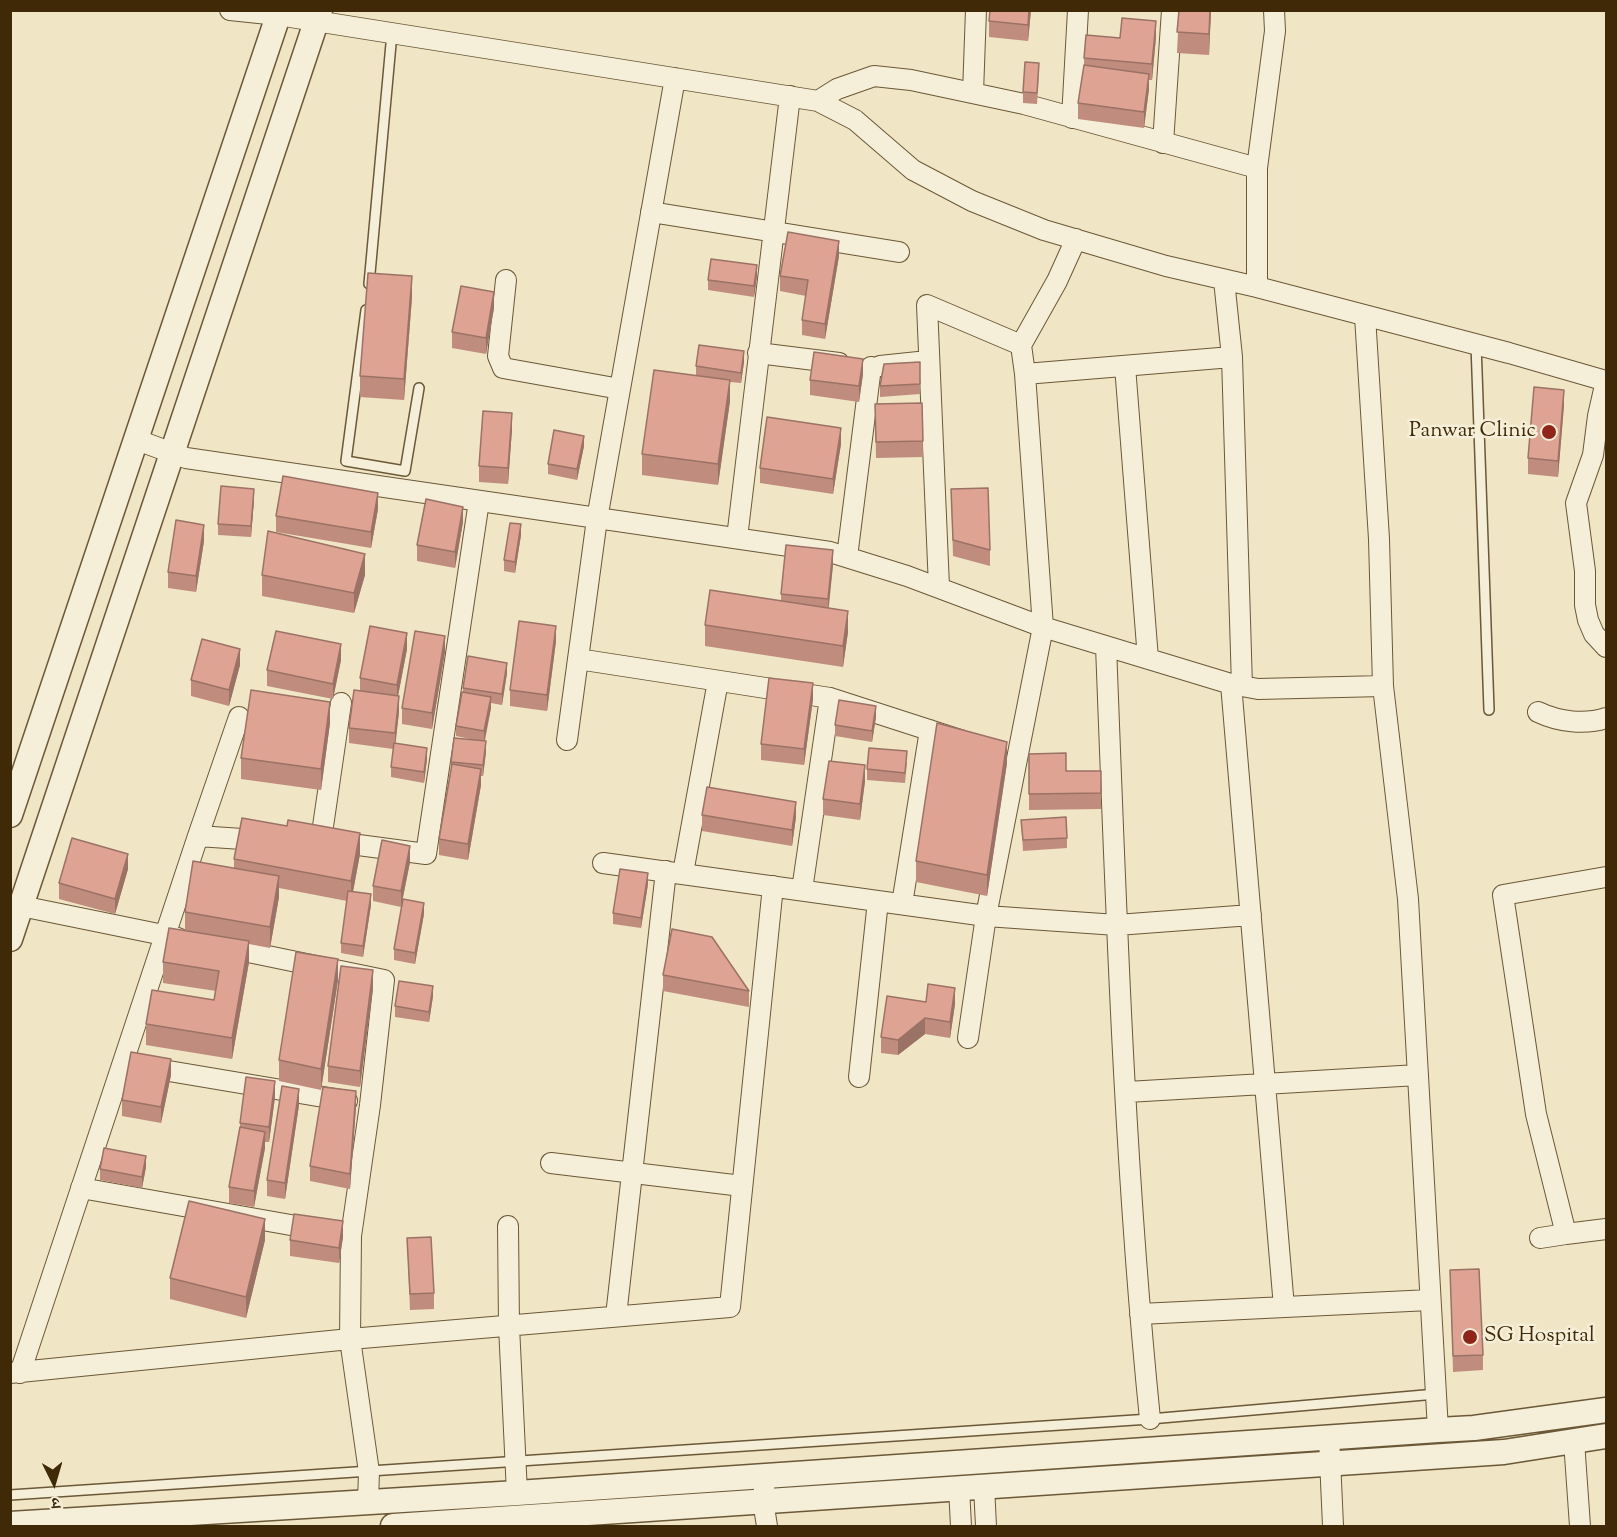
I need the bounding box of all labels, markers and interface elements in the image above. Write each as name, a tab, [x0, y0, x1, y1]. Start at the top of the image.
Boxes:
place label: Panwar Clinic	[1409, 419, 1536, 445]
marker: Panwar Clinic	[1540, 423, 1558, 441]
place label: SG Hospital	[1484, 1324, 1595, 1350]
marker: SG Hospital	[1461, 1328, 1479, 1346]
north arrow	[24, 1453, 84, 1513]
text: उ	[51, 1490, 61, 1513]

